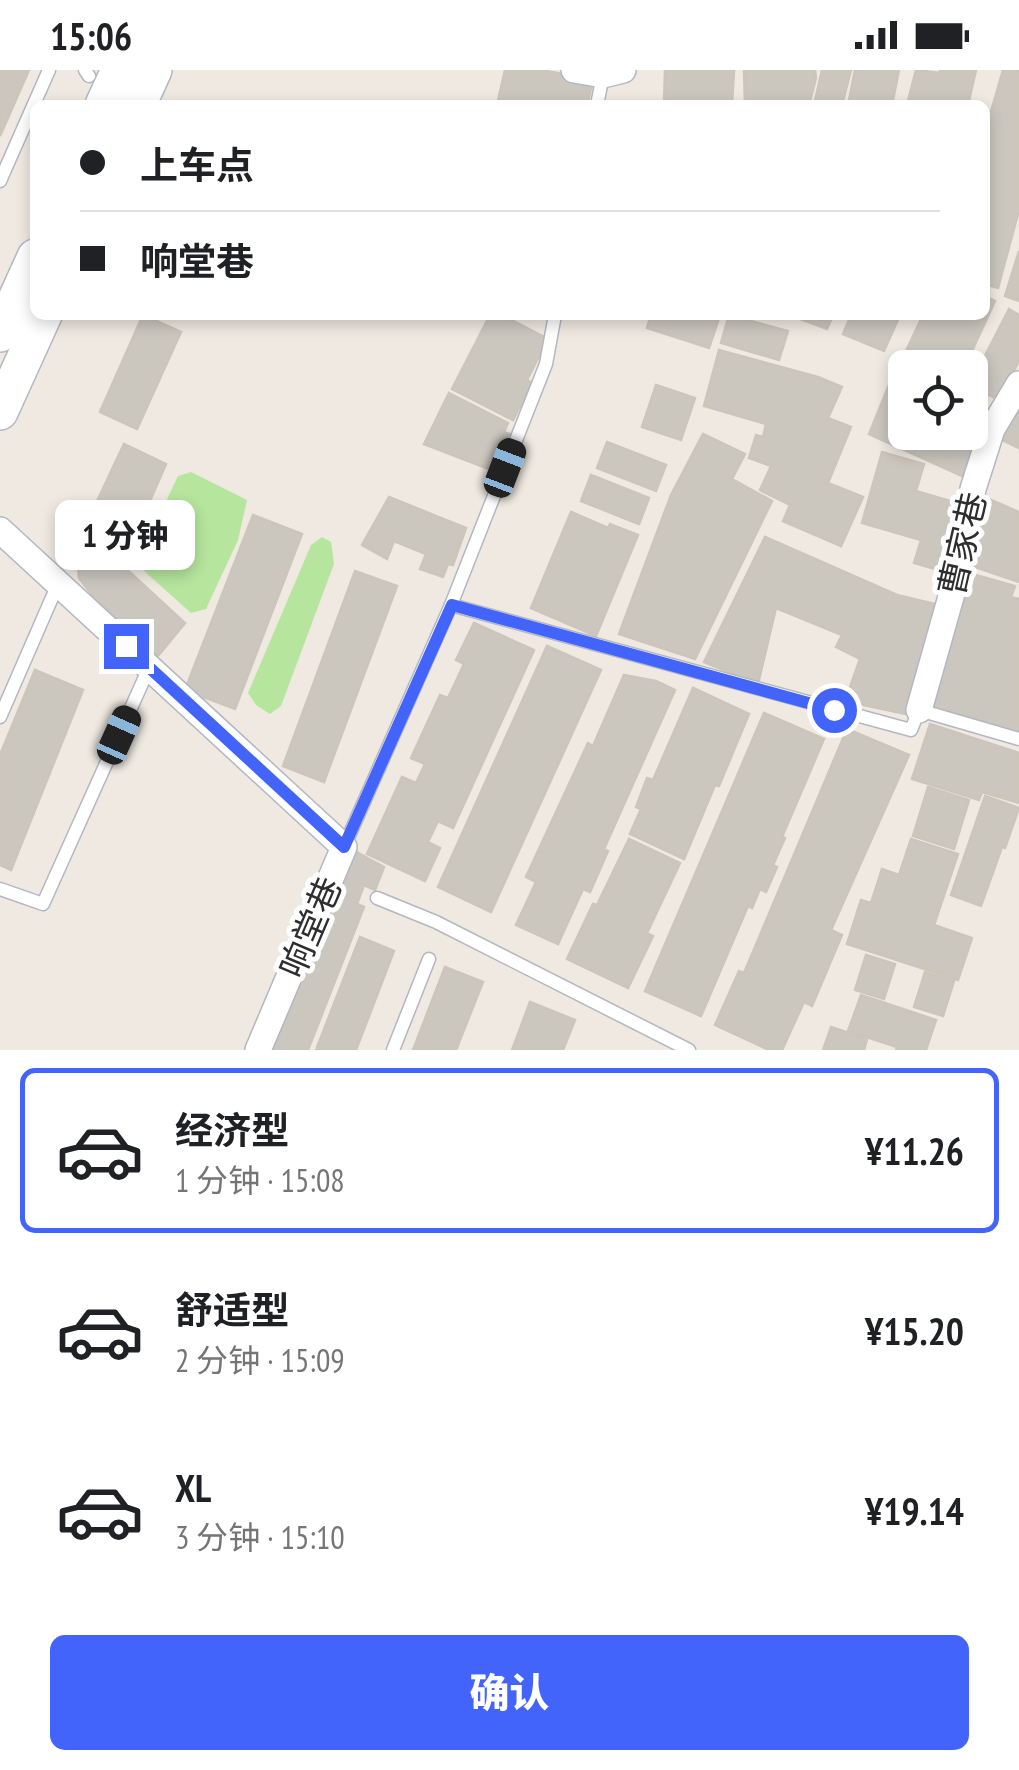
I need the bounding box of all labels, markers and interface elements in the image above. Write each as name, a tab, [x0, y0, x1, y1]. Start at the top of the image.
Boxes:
text: 15:06	[50, 11, 132, 60]
text: 上车点	[140, 140, 254, 189]
text: 响堂巷	[140, 236, 254, 285]
map controls	[888, 350, 988, 450]
button: locate	[888, 350, 988, 450]
car	[480, 435, 530, 501]
street label: 曹家巷	[928, 488, 996, 600]
callout: 1 分钟	[56, 501, 196, 571]
text: 1 分钟	[82, 514, 168, 556]
route end	[104, 624, 149, 669]
route start	[812, 688, 857, 733]
car	[93, 701, 145, 769]
street label: 响堂巷	[268, 870, 352, 984]
text: 经济型	[175, 1105, 289, 1154]
icon: car	[55, 1106, 145, 1196]
text: ¥11.26	[865, 1126, 964, 1175]
text: 1 分钟 · 15:08	[175, 1159, 345, 1201]
text: 舒适型	[175, 1285, 289, 1334]
icon: car	[55, 1286, 145, 1376]
text: ¥15.20	[865, 1306, 964, 1355]
text: 2 分钟 · 15:09	[175, 1339, 345, 1381]
text: XL	[175, 1463, 211, 1512]
icon: car	[55, 1466, 145, 1556]
text: ¥19.14	[865, 1486, 964, 1535]
text: 3 分钟 · 15:10	[175, 1516, 345, 1558]
button: 确认	[50, 1635, 969, 1750]

